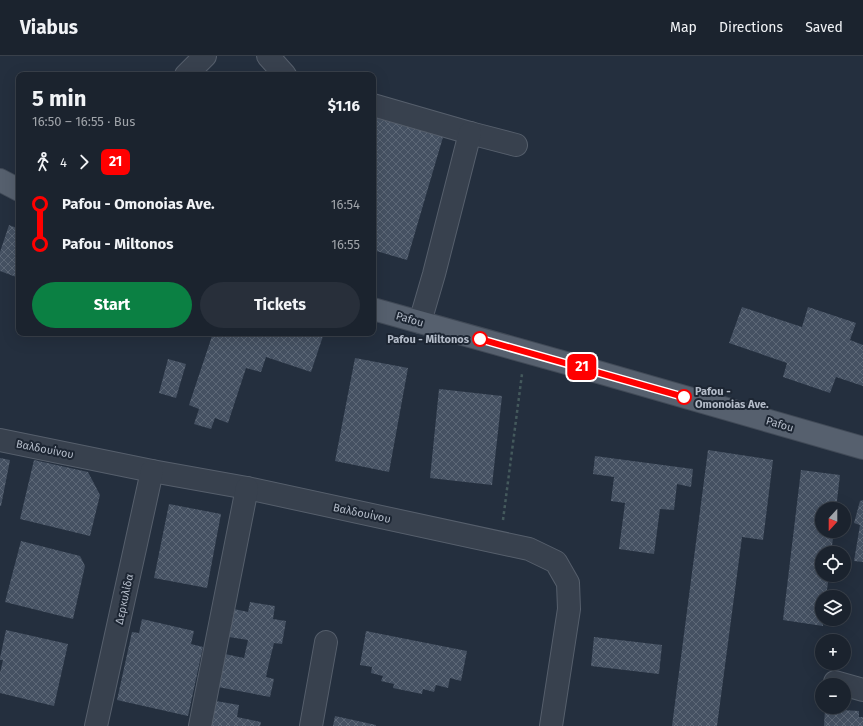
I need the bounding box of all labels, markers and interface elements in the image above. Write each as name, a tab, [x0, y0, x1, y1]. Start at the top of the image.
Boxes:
text: Viabus	[20, 16, 78, 39]
text: Map	[670, 19, 697, 36]
text: Directions	[719, 19, 783, 36]
text: Saved	[805, 19, 843, 36]
text: 5 min	[32, 85, 87, 112]
text: $1.16	[328, 97, 360, 115]
text: 16:50 – 16:55 · Bus	[32, 114, 135, 129]
icon: walk	[32, 151, 54, 173]
icon: forward	[73, 151, 95, 173]
text: 21	[109, 153, 122, 170]
text: 4	[60, 155, 67, 170]
text: Pafou - Omonoias Ave.	[62, 195, 215, 213]
text: 16:54	[331, 197, 360, 212]
text: Pafou - Miltonos	[62, 235, 174, 253]
text: 16:55	[331, 237, 360, 252]
button: Start	[32, 282, 192, 328]
button: Tickets	[200, 282, 360, 328]
street label: Pafou	[395, 309, 425, 330]
marker: Pafou - Miltonos	[472, 331, 488, 347]
place label: Pafou - Miltonos	[387, 333, 470, 346]
line badge: 21	[564, 354, 600, 380]
text: 21	[575, 358, 589, 375]
place label: Pafou - Omonoias Ave.	[695, 385, 769, 411]
marker: Pafou - Omonoias Ave.	[676, 389, 692, 405]
street label: Pafou	[765, 414, 795, 435]
street label: Βαλδουίνου	[15, 438, 75, 461]
street label: Βαλδουίνου	[332, 501, 392, 526]
north arrow	[815, 502, 851, 538]
map controls	[815, 502, 851, 714]
button: locate	[815, 546, 851, 582]
street label: Δερκυλίδα	[113, 572, 136, 626]
button: layers	[815, 590, 851, 626]
button: +	[815, 634, 851, 670]
button: −	[815, 678, 851, 714]

